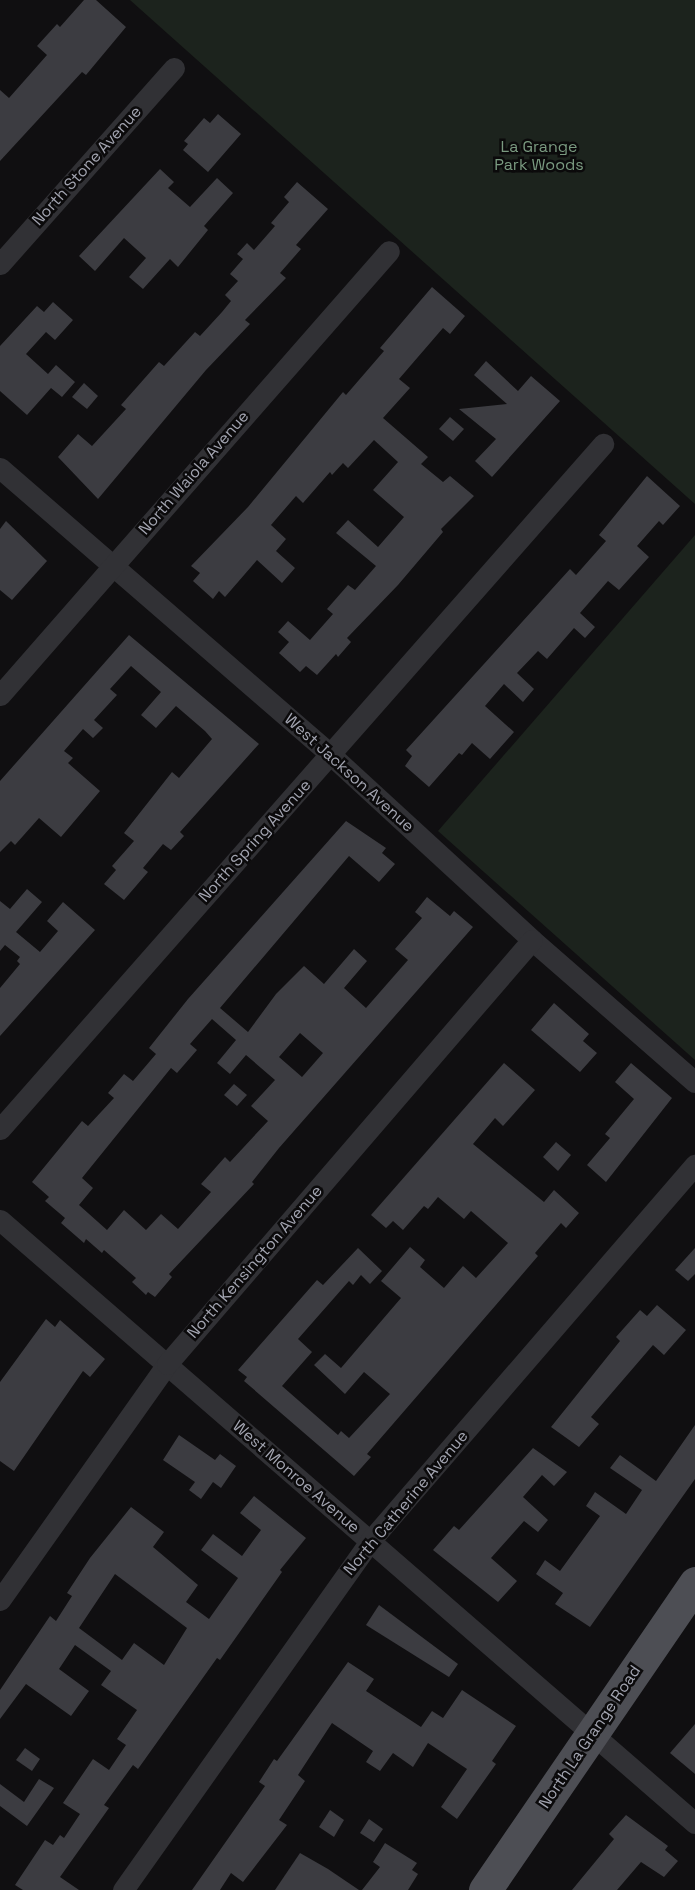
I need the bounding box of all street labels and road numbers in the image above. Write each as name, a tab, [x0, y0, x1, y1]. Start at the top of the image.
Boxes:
street label: North Stone Avenue	[28, 102, 146, 230]
street label: North Waiola Avenue	[135, 407, 253, 539]
street label: West Jackson Avenue	[280, 710, 418, 836]
street label: North Spring Avenue	[195, 776, 315, 906]
street label: North Kensington Avenue	[183, 1182, 327, 1342]
street label: West Monroe Avenue	[228, 1417, 364, 1537]
street label: North Catherine Avenue	[340, 1427, 472, 1579]
street label: North La Grange Road	[535, 1662, 645, 1812]

